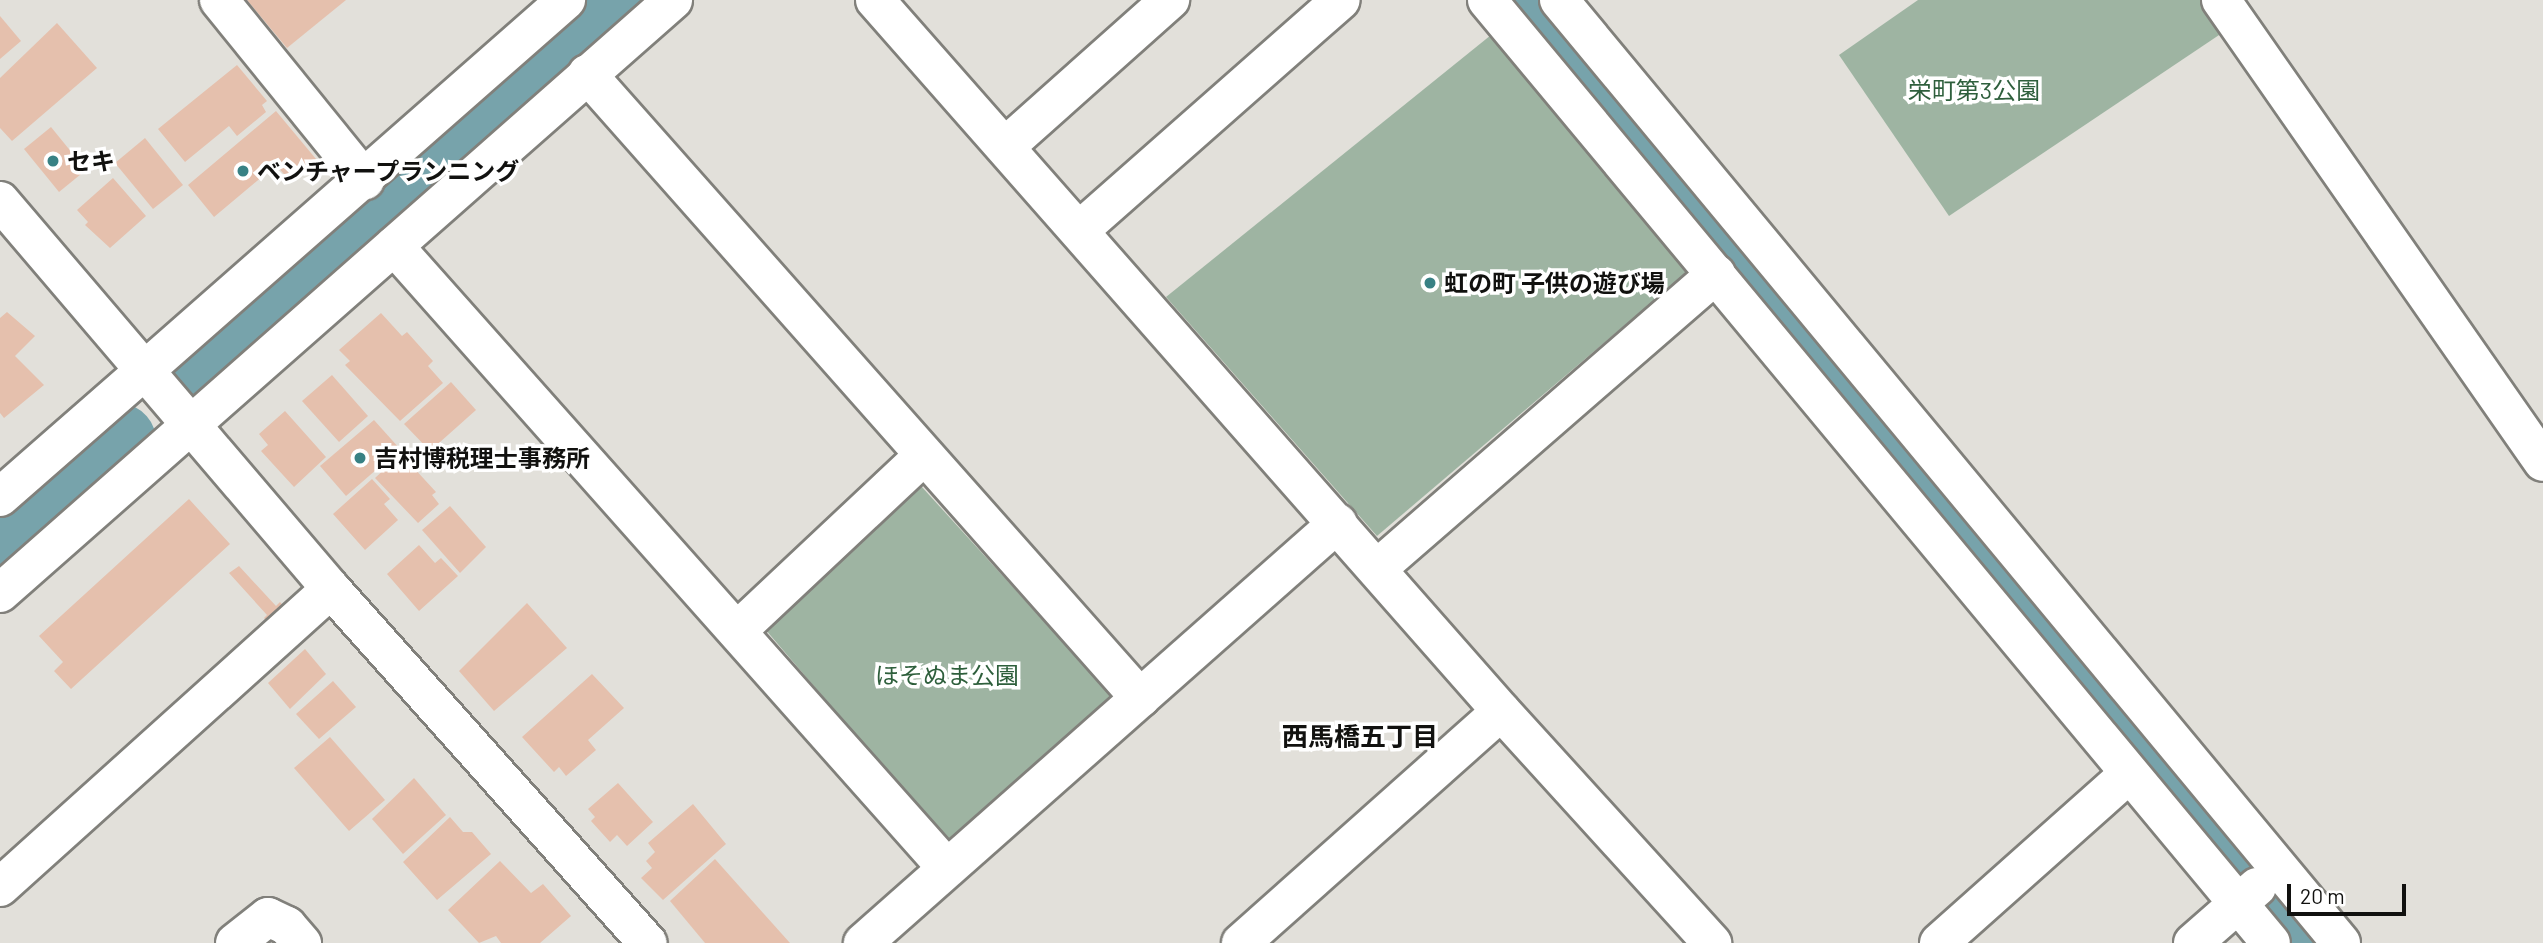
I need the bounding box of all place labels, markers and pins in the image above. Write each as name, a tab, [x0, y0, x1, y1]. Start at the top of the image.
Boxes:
place label: セキ	[67, 147, 115, 175]
marker: セキ	[45, 153, 61, 169]
place label: ベンチャープランニング	[257, 157, 521, 185]
marker: ベンチャープランニング	[235, 163, 251, 179]
place label: 虹の町 子供の遊び場	[1444, 269, 1665, 297]
marker: 虹の町 子供の遊び場	[1422, 275, 1438, 291]
place label: 吉村博税理士事務所	[374, 444, 590, 472]
marker: 吉村博税理士事務所	[352, 450, 368, 466]

